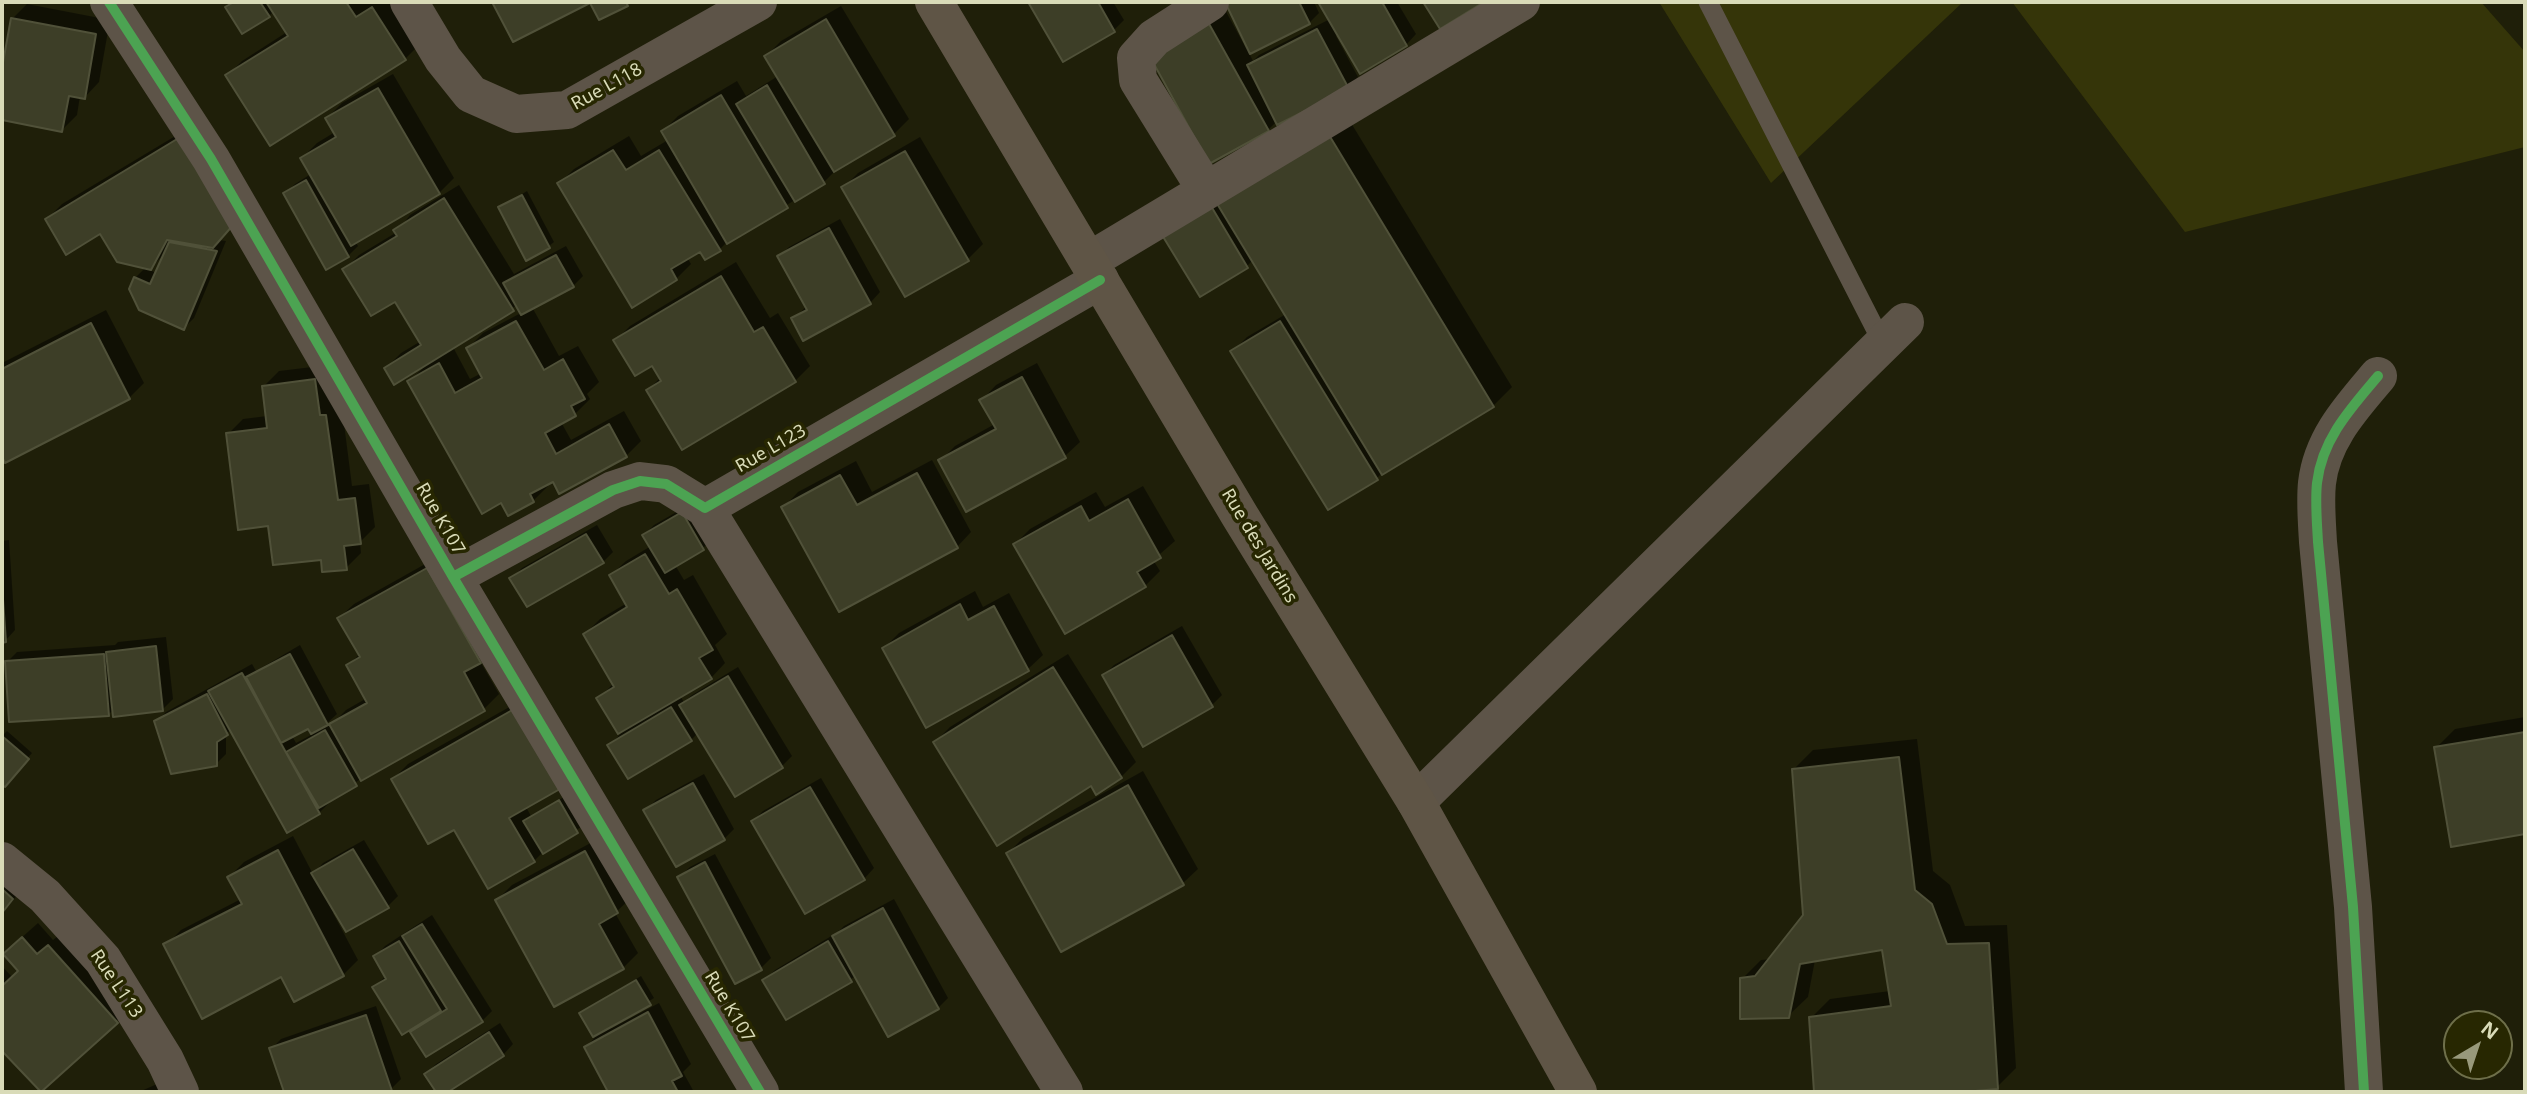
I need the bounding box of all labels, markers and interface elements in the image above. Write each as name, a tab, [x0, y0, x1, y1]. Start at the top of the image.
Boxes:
street label: Rue L118	[568, 59, 646, 115]
street label: Rue L123	[732, 420, 810, 478]
street label: Rue K107	[411, 479, 469, 559]
street label: Rue des Jardins	[1216, 485, 1302, 607]
street label: Rue L113	[85, 946, 147, 1022]
street label: Rue K107	[699, 968, 759, 1046]
north arrow	[2443, 1010, 2513, 1080]
text: N	[2476, 1015, 2504, 1045]

